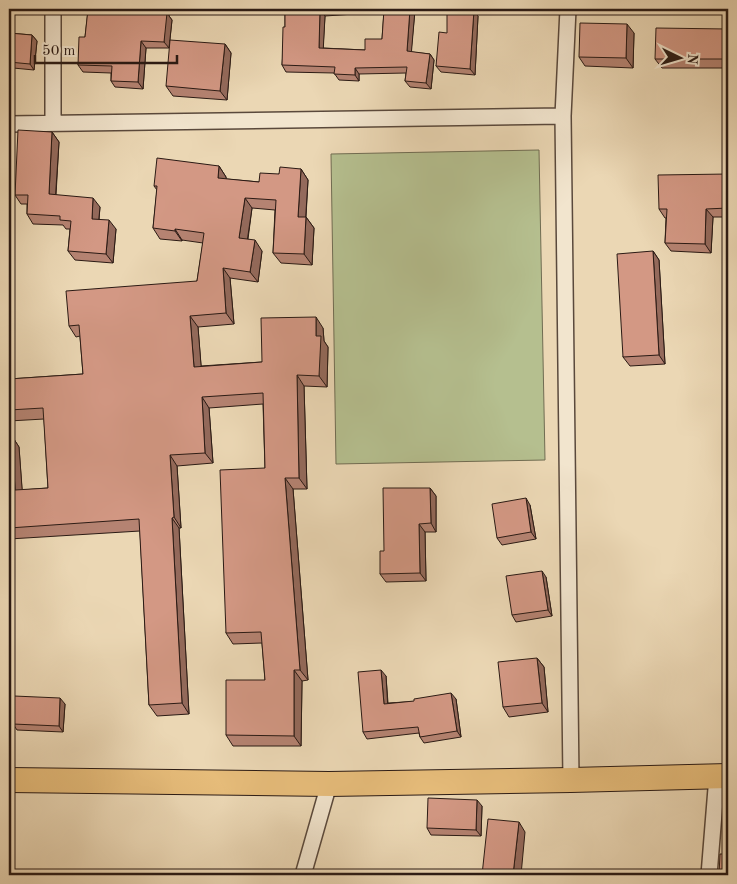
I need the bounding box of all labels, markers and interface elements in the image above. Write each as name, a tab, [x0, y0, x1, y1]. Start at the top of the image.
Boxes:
scale bar	[35, 32, 178, 64]
north arrow	[654, 32, 704, 82]
text: 50 m	[42, 44, 76, 59]
text: N	[684, 53, 699, 65]

